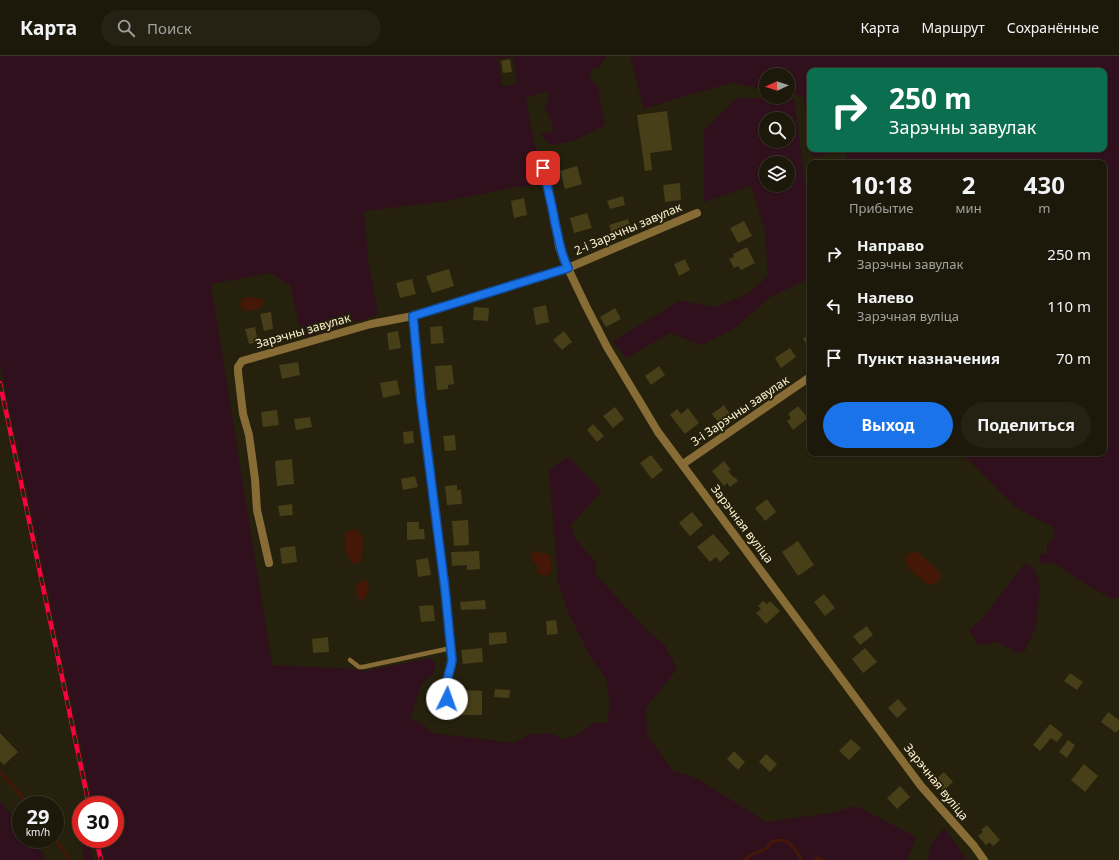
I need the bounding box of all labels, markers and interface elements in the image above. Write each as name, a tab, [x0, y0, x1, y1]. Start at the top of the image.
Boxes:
search box	[101, 10, 381, 46]
text: Карта	[20, 15, 77, 41]
icon: search	[115, 17, 137, 39]
text: Поиск	[147, 18, 192, 38]
text: Карта	[860, 18, 899, 37]
text: Маршрут	[921, 18, 985, 37]
text: Сохранённые	[1007, 18, 1099, 37]
north arrow	[759, 68, 795, 104]
map controls	[759, 68, 795, 192]
text: 250 m	[889, 79, 972, 117]
icon: right	[823, 84, 875, 136]
button: search	[759, 112, 795, 148]
text: Зарэчны завулак	[889, 115, 1036, 139]
pin	[526, 151, 560, 185]
button: layers	[759, 156, 795, 192]
icon: arrive	[532, 157, 554, 179]
text: 10:18	[850, 168, 912, 201]
text: 2	[962, 168, 975, 201]
text: 430	[1024, 168, 1065, 201]
street label: 2-і Зарэчны завулак	[572, 198, 685, 259]
text: Прибытие	[849, 199, 914, 217]
text: мин	[956, 199, 982, 217]
text: m	[1038, 199, 1050, 217]
text: Направо	[857, 235, 924, 255]
icon: right	[823, 243, 845, 265]
text: 250 m	[1047, 244, 1091, 264]
text: Зарэчны завулак	[857, 255, 963, 273]
text: Налево	[857, 287, 914, 307]
icon: left	[823, 295, 845, 317]
text: 110 m	[1047, 296, 1091, 316]
text: Зарэчная вуліца	[857, 307, 959, 325]
street label: Зарэчны завулак	[253, 309, 353, 352]
icon: arrive	[823, 347, 845, 369]
text: Пункт назначения	[857, 348, 1000, 368]
text: 70 m	[1056, 348, 1091, 368]
street label: 3-і Зарэчны завулак	[687, 371, 793, 450]
button: Выход	[823, 402, 953, 448]
button: Поделиться	[961, 402, 1091, 448]
street label: Зарэчная вуліца	[707, 481, 778, 566]
position arrow	[426, 678, 468, 720]
street label: Зарэчная вуліца	[900, 740, 973, 824]
speed limit sign: 30	[72, 796, 124, 848]
text: 29	[27, 803, 49, 830]
text: km/h	[26, 825, 50, 839]

